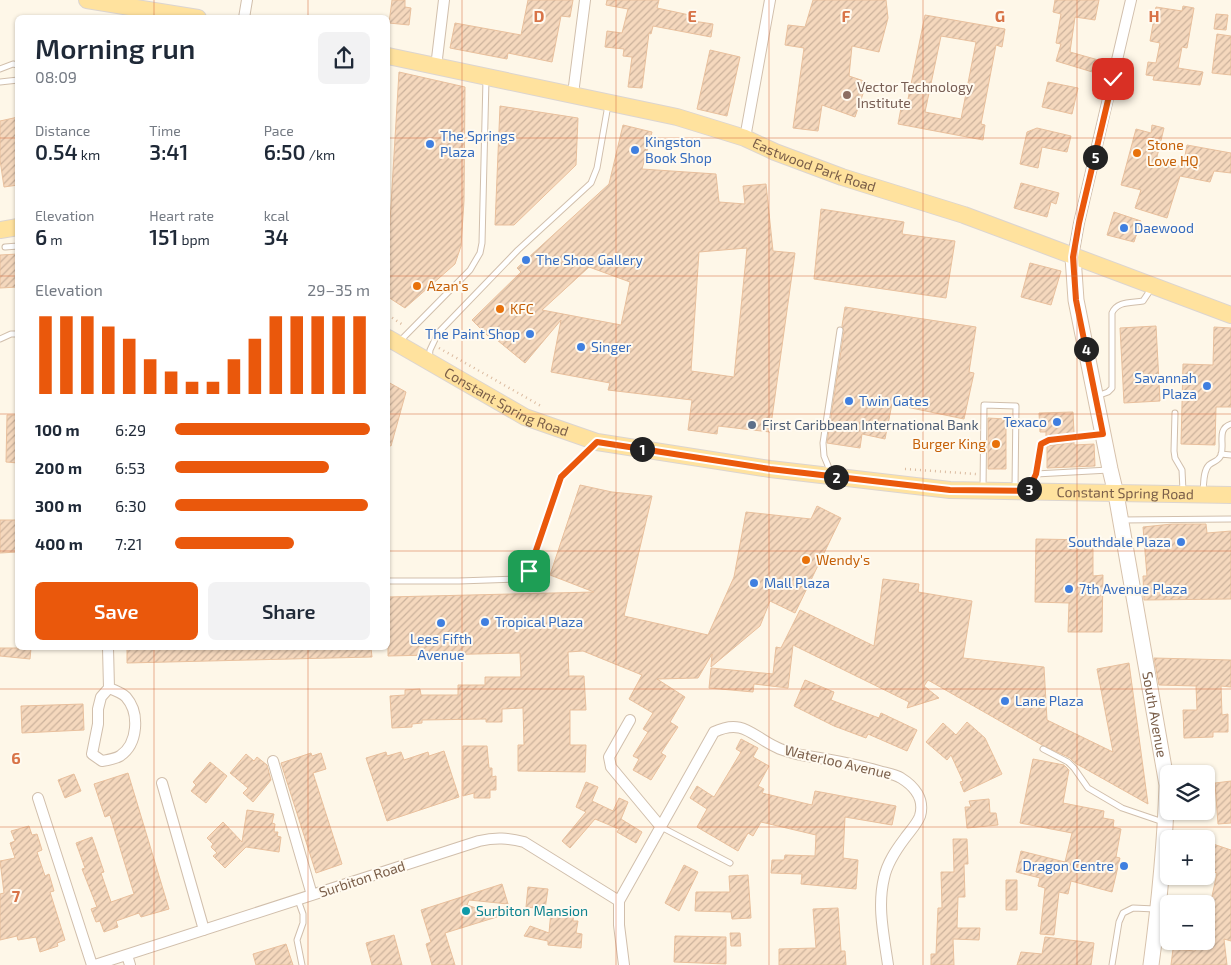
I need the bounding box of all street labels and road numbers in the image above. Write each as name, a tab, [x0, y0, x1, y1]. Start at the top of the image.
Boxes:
street label: Eastwood Park Road	[750, 134, 878, 195]
street label: Constant Spring Road	[441, 363, 571, 439]
street label: Constant Spring Road	[1057, 483, 1194, 502]
street label: South Avenue	[1139, 670, 1171, 759]
street label: Waterloo Avenue	[783, 741, 893, 782]
street label: Surbiton Road	[317, 857, 407, 900]

